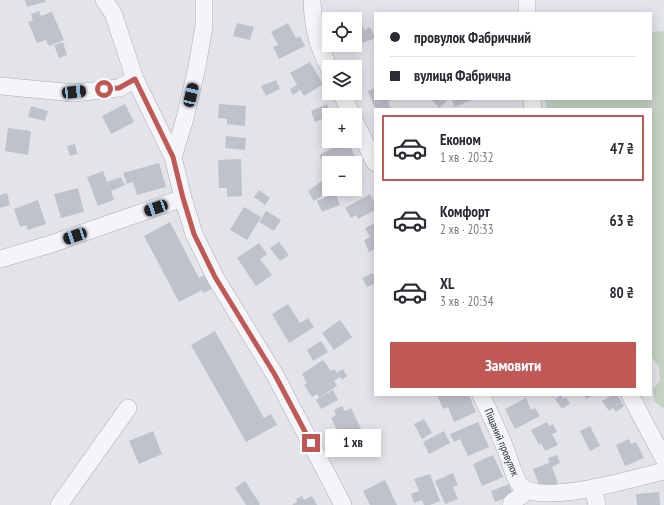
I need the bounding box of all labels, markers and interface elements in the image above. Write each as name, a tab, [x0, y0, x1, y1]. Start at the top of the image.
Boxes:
map controls	[322, 12, 362, 196]
button: locate	[322, 12, 362, 52]
text: провулок Фабричний	[414, 28, 531, 47]
button: layers	[322, 60, 362, 100]
text: вулиця Фабрична	[414, 66, 511, 85]
route start	[95, 80, 113, 98]
car	[182, 82, 200, 108]
car	[61, 85, 87, 99]
button: +	[322, 108, 362, 148]
icon: car	[392, 130, 428, 166]
text: Економ	[440, 130, 481, 149]
text: 47 ₴	[610, 139, 634, 158]
text: 1 хв · 20:32	[440, 149, 494, 166]
button: −	[322, 156, 362, 196]
car	[143, 198, 169, 218]
icon: car	[392, 202, 428, 238]
text: Комфорт	[440, 202, 490, 221]
text: 63 ₴	[609, 211, 634, 230]
text: 2 хв · 20:33	[440, 221, 494, 238]
car	[62, 226, 88, 246]
icon: car	[392, 274, 428, 310]
text: XL	[440, 274, 454, 293]
text: 80 ₴	[609, 283, 634, 302]
text: 3 хв · 20:34	[440, 293, 494, 310]
button: Замовити	[390, 342, 636, 388]
street label: Піщаний провулок	[481, 406, 523, 479]
callout: 1 хв	[325, 429, 381, 457]
route end	[302, 434, 320, 452]
text: 1 хв	[343, 434, 363, 451]

